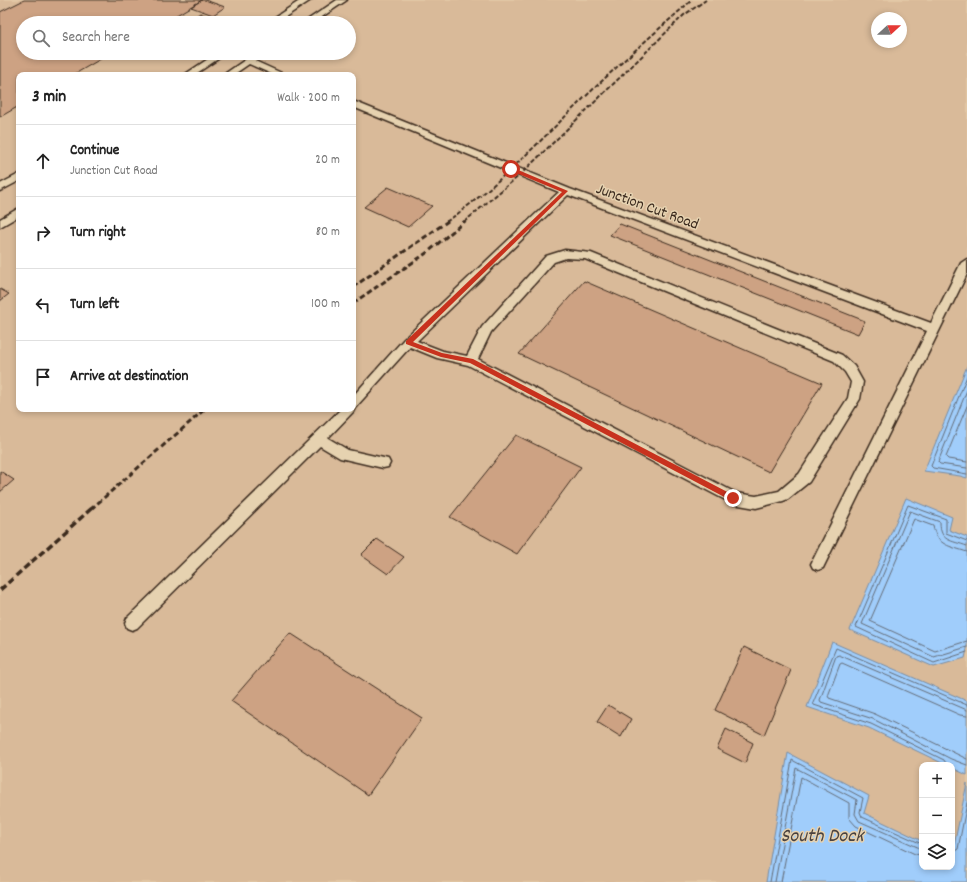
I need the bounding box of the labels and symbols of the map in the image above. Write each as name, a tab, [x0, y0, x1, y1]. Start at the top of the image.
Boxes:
north arrow	[871, 12, 907, 48]
route start	[502, 160, 520, 178]
street label: Junction Cut Road	[593, 178, 702, 237]
route end	[724, 489, 742, 507]
water label: South Dock	[781, 823, 865, 851]

